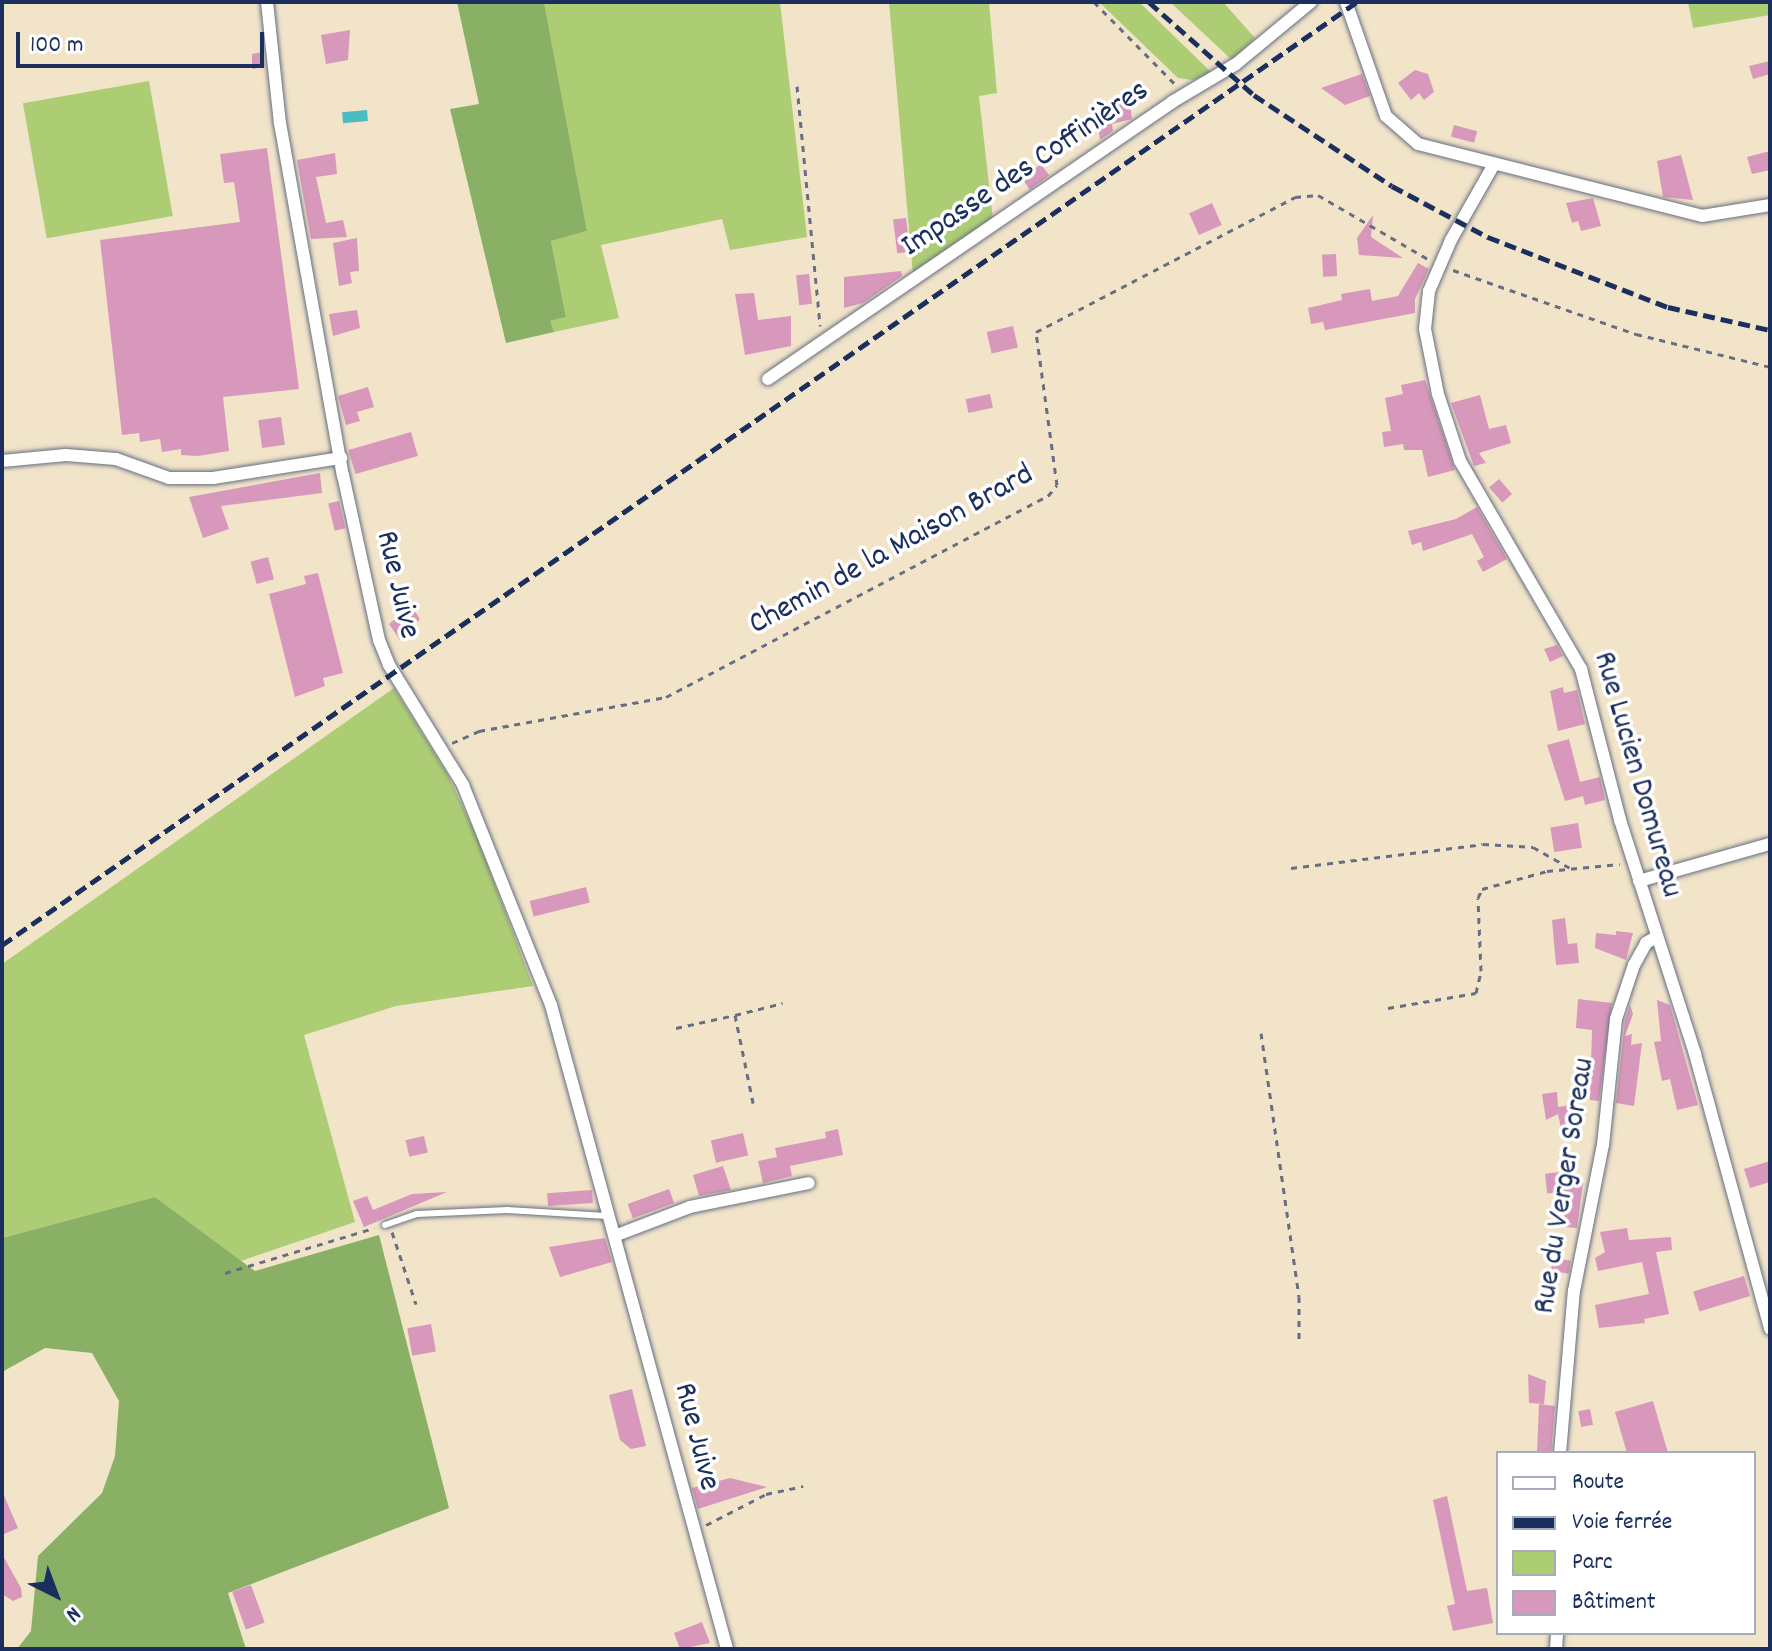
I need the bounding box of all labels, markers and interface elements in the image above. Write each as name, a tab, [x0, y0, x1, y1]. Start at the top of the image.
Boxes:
scale bar	[20, 16, 268, 66]
text: 100 m	[30, 29, 83, 63]
street label: Impasse des Coffinières	[895, 73, 1157, 267]
street label: Chemin de la Maison Brard	[743, 457, 1041, 645]
street label: Rue Juive	[365, 527, 427, 643]
street label: Rue Lucien Domureau	[1583, 648, 1689, 902]
street label: Rue du Verger Soreau	[1527, 1055, 1605, 1317]
street label: Rue Juive	[663, 1379, 727, 1495]
legend	[1496, 1451, 1756, 1635]
text: Route	[1572, 1466, 1624, 1500]
text: Voie ferrée	[1572, 1506, 1672, 1540]
text: Parc	[1572, 1546, 1613, 1580]
north arrow	[16, 1555, 96, 1635]
text: Bâtiment	[1572, 1586, 1656, 1620]
text: N	[58, 1598, 87, 1628]

